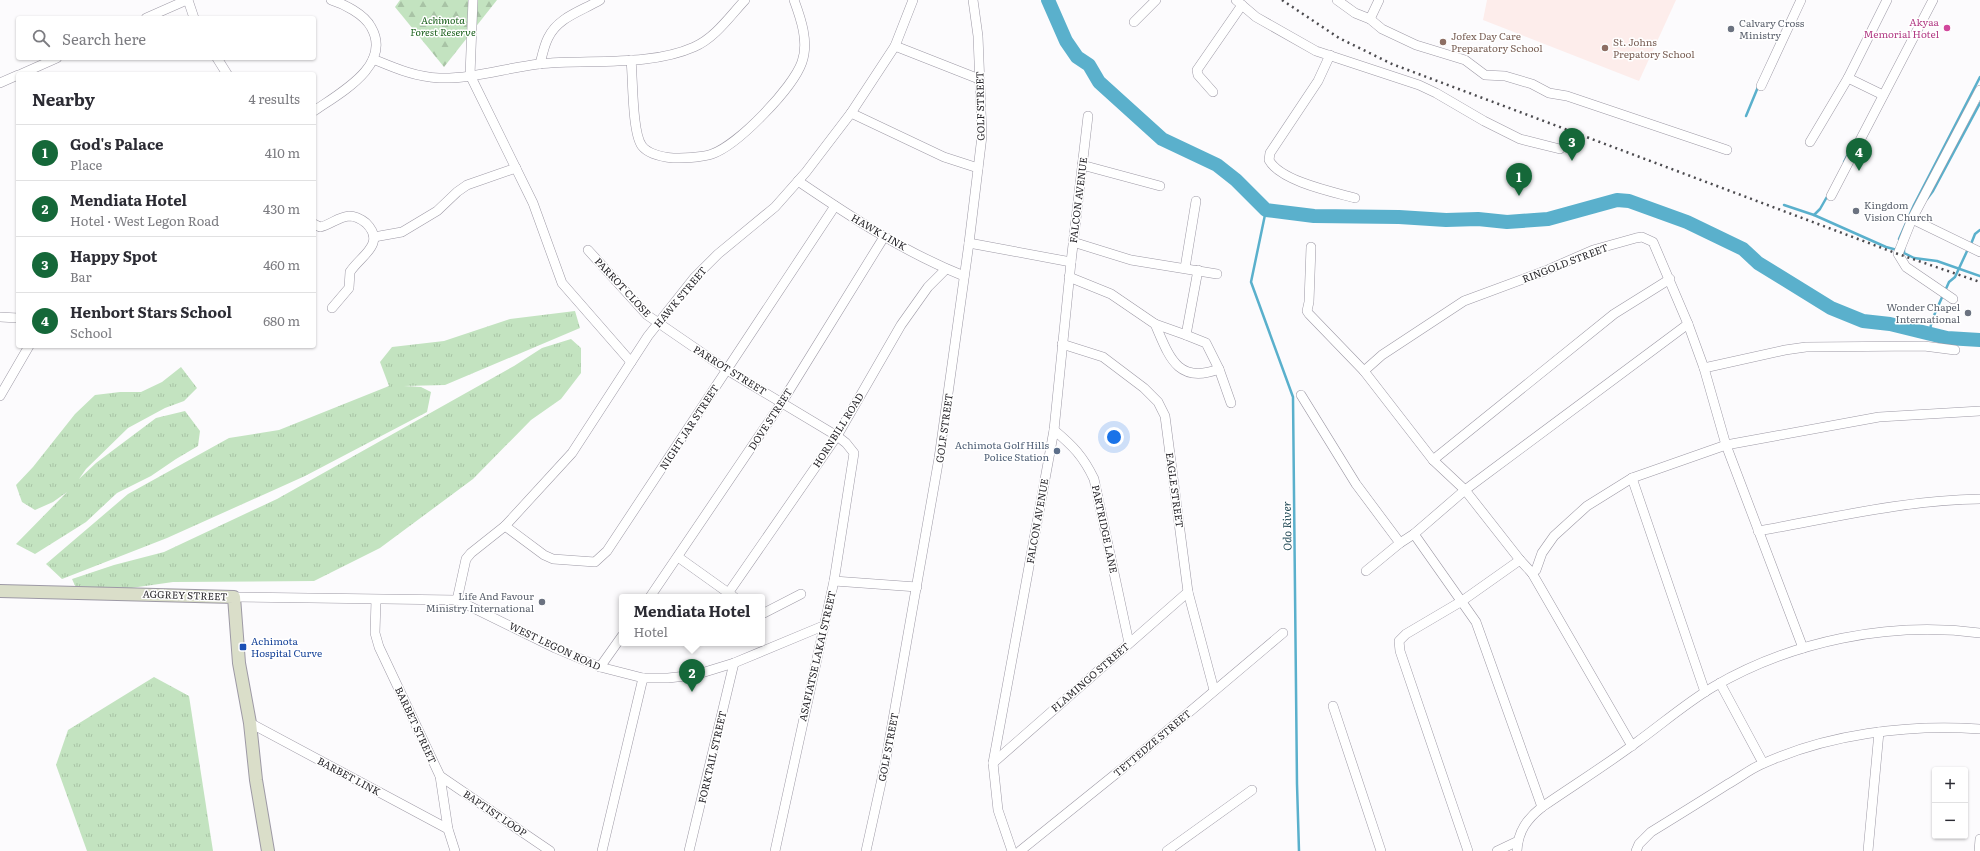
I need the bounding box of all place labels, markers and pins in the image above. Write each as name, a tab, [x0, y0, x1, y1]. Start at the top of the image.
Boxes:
place label: Akyaa Memorial Hotel	[1864, 14, 1940, 41]
place label: Calvary Cross Ministry	[1739, 15, 1805, 42]
marker: Akyaa Memorial Hotel	[1942, 23, 1952, 33]
marker: Calvary Cross Ministry	[1726, 24, 1736, 34]
place label: Jofex Day Care Preparatory School	[1451, 28, 1543, 55]
place label: St. Johns Prepatory School	[1613, 34, 1695, 61]
marker: Jofex Day Care Preparatory School	[1438, 37, 1448, 47]
marker: St. Johns Prepatory School	[1600, 43, 1610, 53]
pin: 3	[1559, 128, 1585, 161]
pin: 4	[1846, 138, 1872, 171]
pin: 1	[1506, 163, 1532, 196]
place label: Kingdom Vision Church	[1864, 197, 1933, 224]
marker: Kingdom Vision Church	[1851, 206, 1861, 216]
place label: Wonder Chapel International	[1886, 299, 1961, 326]
marker: Wonder Chapel International	[1963, 308, 1973, 318]
place label: Achimota Golf Hills Police Station	[955, 437, 1049, 464]
marker: Achimota Golf Hills Police Station	[1052, 446, 1062, 456]
place label: Life And Favour Ministry International	[426, 588, 535, 615]
marker: Life And Favour Ministry International	[537, 597, 547, 607]
place label: Achimota Hospital Curve	[251, 633, 322, 660]
marker: Achimota Hospital Curve	[238, 642, 248, 652]
pin: 2	[679, 659, 705, 692]

